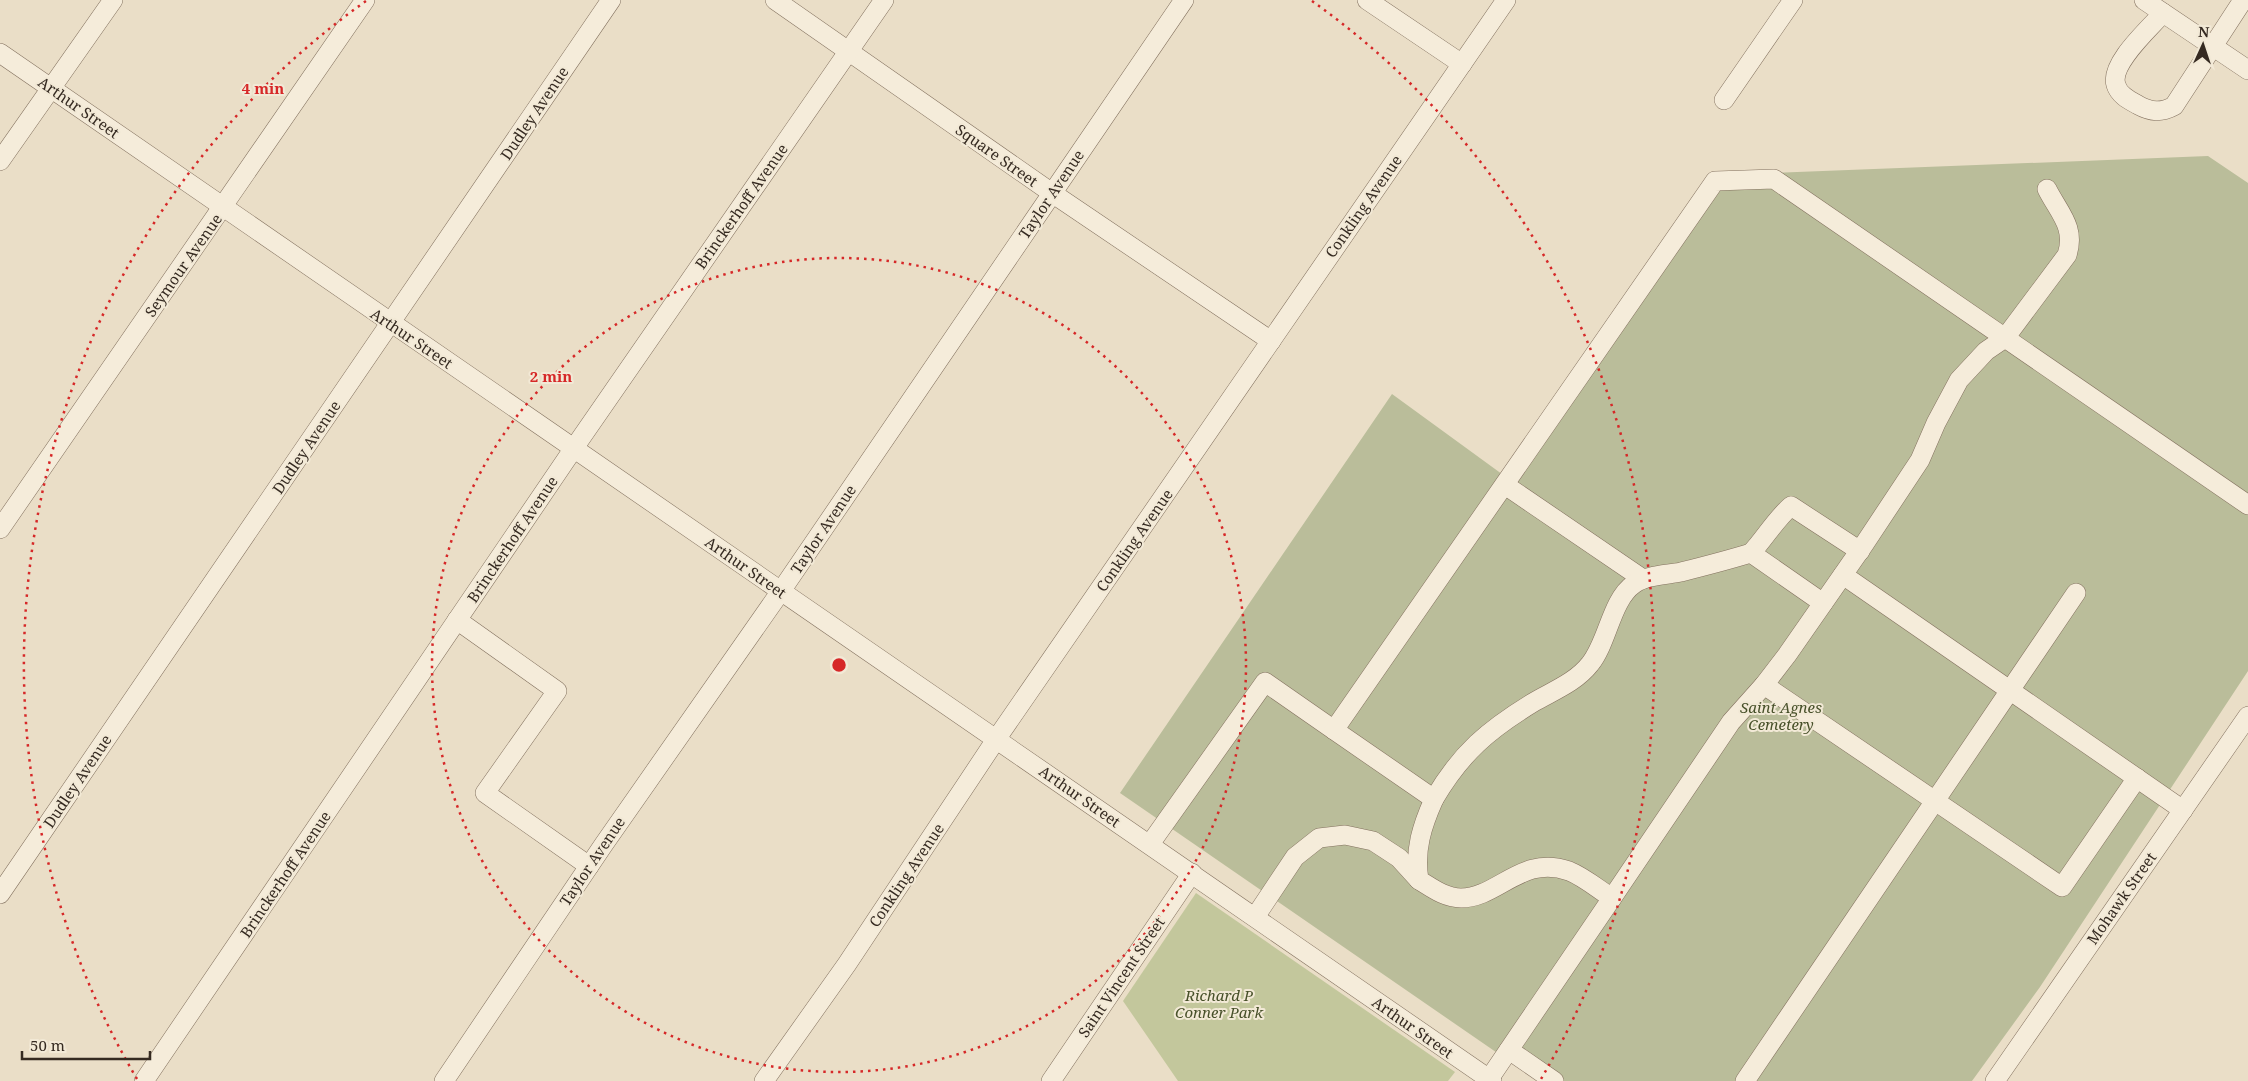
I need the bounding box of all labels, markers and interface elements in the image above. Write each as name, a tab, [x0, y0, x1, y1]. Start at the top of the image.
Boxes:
north arrow	[2178, 20, 2228, 70]
text: N	[2198, 22, 2210, 41]
street label: Dudley Avenue	[495, 63, 573, 163]
street label: Arthur Street	[34, 72, 124, 142]
text: 4 min	[242, 78, 284, 98]
street label: Square Street	[952, 119, 1042, 191]
street label: Brinckerhoff Avenue	[690, 139, 792, 273]
street label: Taylor Avenue	[1014, 146, 1088, 242]
street label: Conkling Avenue	[1320, 151, 1406, 261]
street label: Seymour Avenue	[140, 209, 226, 321]
street label: Arthur Street	[367, 303, 457, 373]
text: 2 min	[530, 366, 572, 386]
street label: Dudley Avenue	[267, 397, 345, 497]
street label: Brinckerhoff Avenue	[462, 472, 562, 606]
street label: Taylor Avenue	[786, 481, 860, 577]
street label: Conkling Avenue	[1091, 485, 1177, 595]
street label: Arthur Street	[701, 532, 791, 602]
centre of rings	[830, 656, 848, 674]
park label: Saint Agnes Cemetery	[1740, 697, 1822, 734]
street label: Dudley Avenue	[38, 731, 116, 831]
street label: Arthur Street	[1035, 761, 1125, 831]
street label: Brinckerhoff Avenue	[235, 807, 335, 941]
street label: Taylor Avenue	[555, 813, 629, 909]
street label: Conkling Avenue	[864, 819, 948, 931]
street label: Mohawk Street	[2082, 848, 2160, 948]
street label: Saint Vincent Street	[1073, 913, 1169, 1041]
park label: Richard P Conner Park	[1175, 985, 1263, 1022]
street label: Arthur Street	[1368, 992, 1458, 1062]
scale bar	[22, 1028, 150, 1060]
text: 50 m	[30, 1035, 65, 1055]

